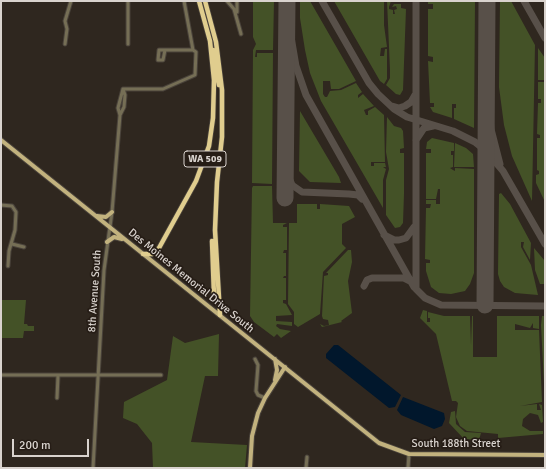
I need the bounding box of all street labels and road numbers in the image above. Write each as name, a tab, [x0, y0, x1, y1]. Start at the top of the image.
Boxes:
road number: WA 509	[184, 151, 226, 167]
street label: Des Moines Memorial Drive South	[125, 226, 257, 336]
street label: 8th Avenue South	[86, 249, 104, 333]
street label: South 188th Street	[412, 437, 500, 451]

